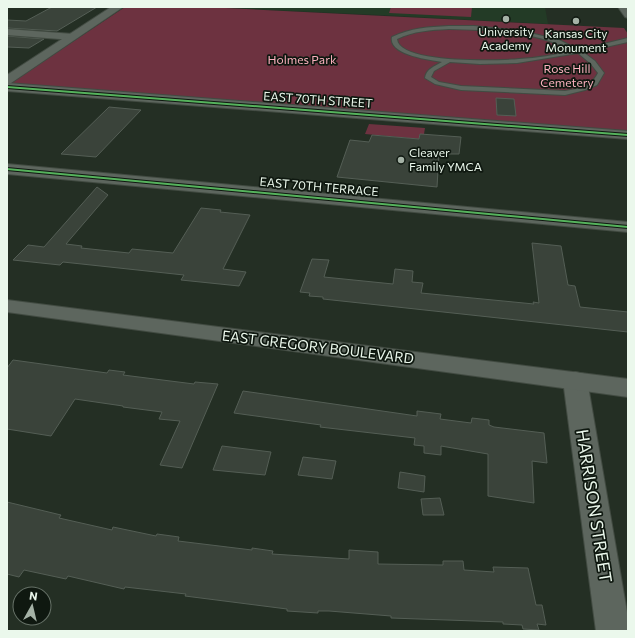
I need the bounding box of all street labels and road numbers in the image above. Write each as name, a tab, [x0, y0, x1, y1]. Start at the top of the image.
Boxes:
street label: EAST 70TH STREET	[263, 88, 374, 110]
street label: EAST 70TH TERRACE	[259, 174, 379, 198]
street label: EAST GREGORY BOULEVARD	[221, 326, 415, 367]
street label: HARRISON STREET	[572, 428, 617, 584]

